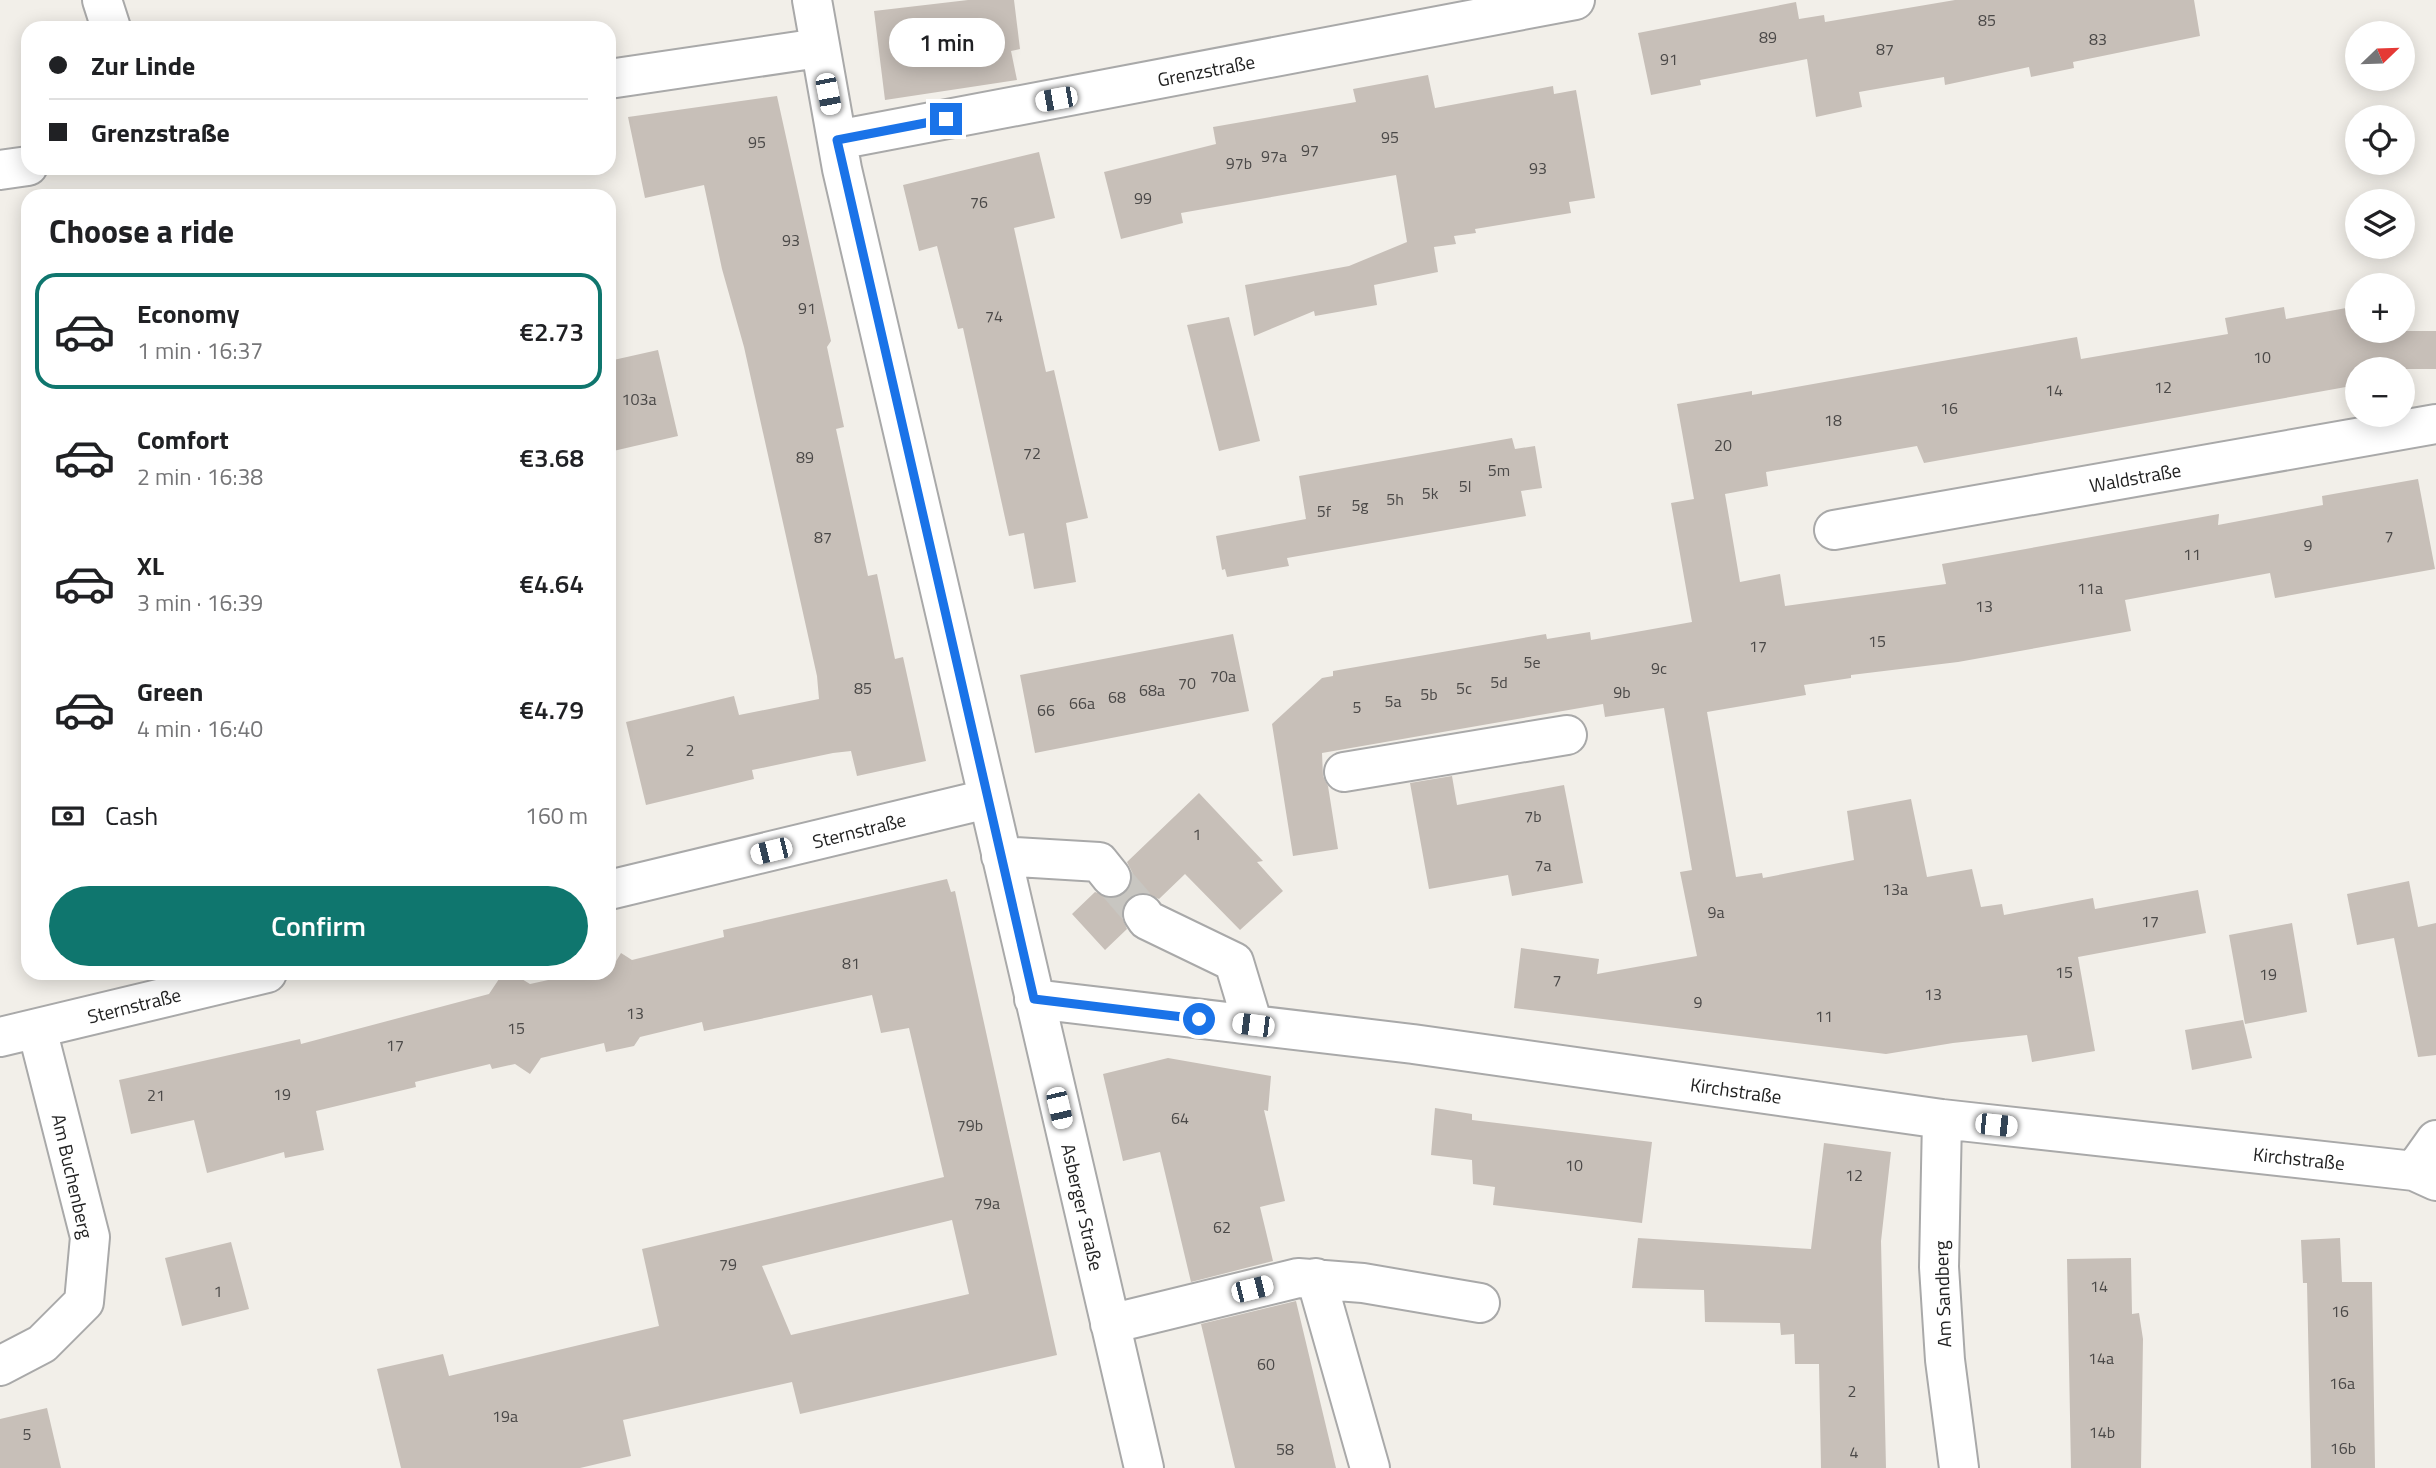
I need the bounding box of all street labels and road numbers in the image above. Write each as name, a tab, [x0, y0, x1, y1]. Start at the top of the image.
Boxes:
street label: Grenzstraße	[1155, 46, 1257, 94]
street label: Waldstraße	[2087, 455, 2183, 499]
street label: Sternstraße	[809, 804, 909, 856]
street label: Sternstraße	[84, 979, 184, 1031]
street label: Kirchstraße	[1688, 1069, 1784, 1111]
street label: Am Buchenberg	[45, 1111, 101, 1241]
street label: Kirchstraße	[2252, 1139, 2346, 1177]
street label: Asberger Straße	[1054, 1141, 1112, 1273]
street label: Am Sandberg	[1926, 1240, 1958, 1348]

